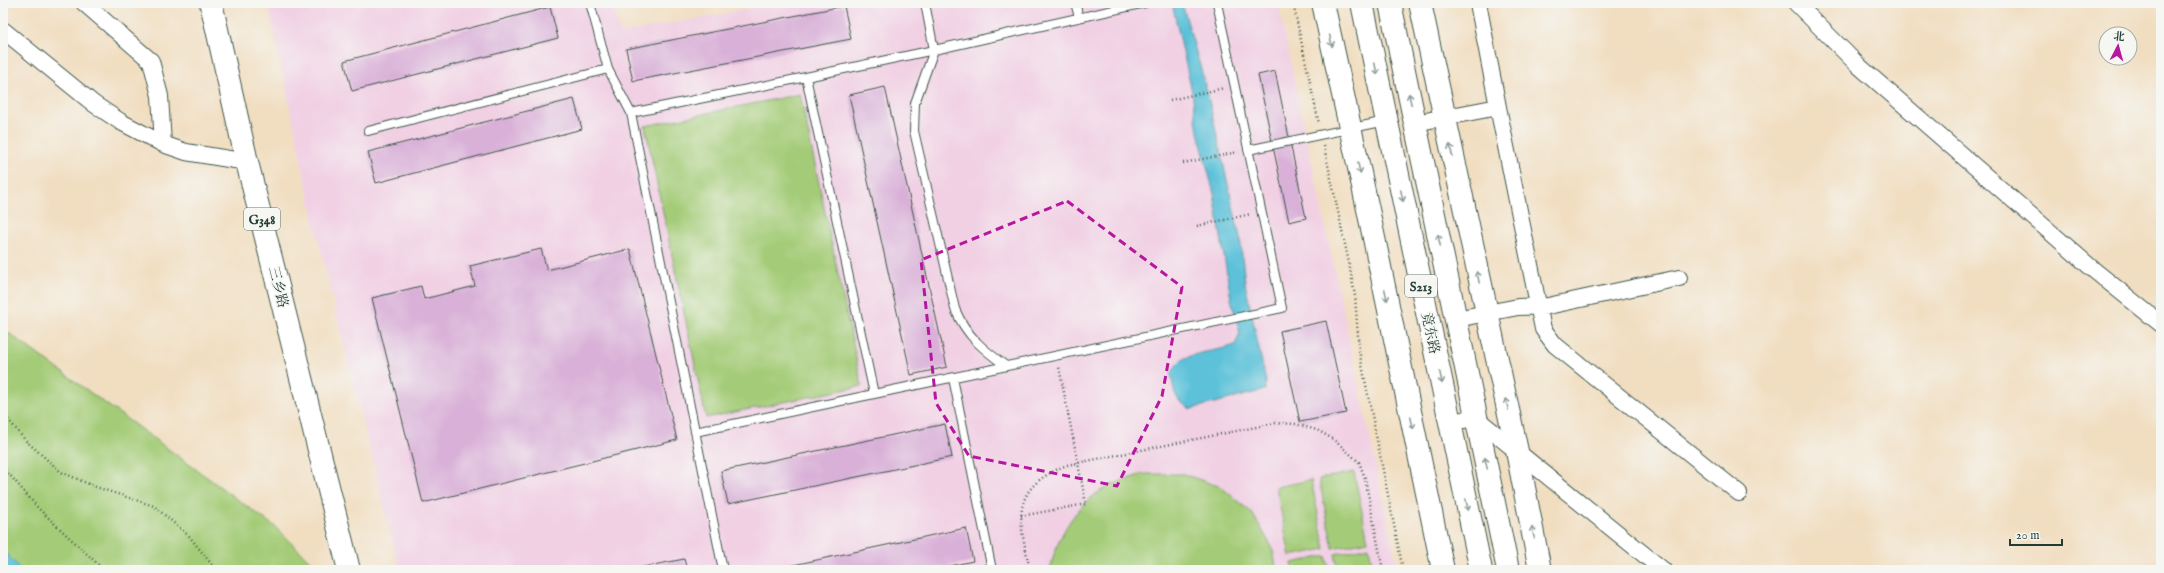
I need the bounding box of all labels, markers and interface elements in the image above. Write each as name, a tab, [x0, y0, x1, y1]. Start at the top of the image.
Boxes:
north arrow	[2098, 26, 2138, 66]
text: 北	[2113, 30, 2125, 45]
one-way arrow	[1328, 34, 1336, 47]
one-way arrow	[1372, 62, 1380, 75]
one-way arrow	[1406, 93, 1414, 106]
one-way arrow	[1447, 144, 1455, 157]
one-way arrow	[1356, 161, 1364, 174]
one-way arrow	[1399, 189, 1407, 202]
road number: G348	[244, 208, 280, 230]
one-way arrow	[1435, 234, 1443, 247]
street label: 三乡路	[264, 265, 292, 310]
one-way arrow	[1474, 271, 1482, 284]
road number: S213	[1405, 275, 1437, 297]
one-way arrow	[1382, 288, 1390, 301]
street label: 竟东路	[1417, 311, 1443, 356]
one-way arrow	[1437, 371, 1445, 384]
one-way arrow	[1502, 398, 1510, 411]
one-way arrow	[1409, 416, 1417, 429]
one-way arrow	[1481, 457, 1489, 470]
one-way arrow	[1464, 498, 1472, 511]
scale bar	[2010, 521, 2062, 547]
one-way arrow	[1528, 526, 1536, 539]
text: 20 m	[2016, 528, 2039, 543]

